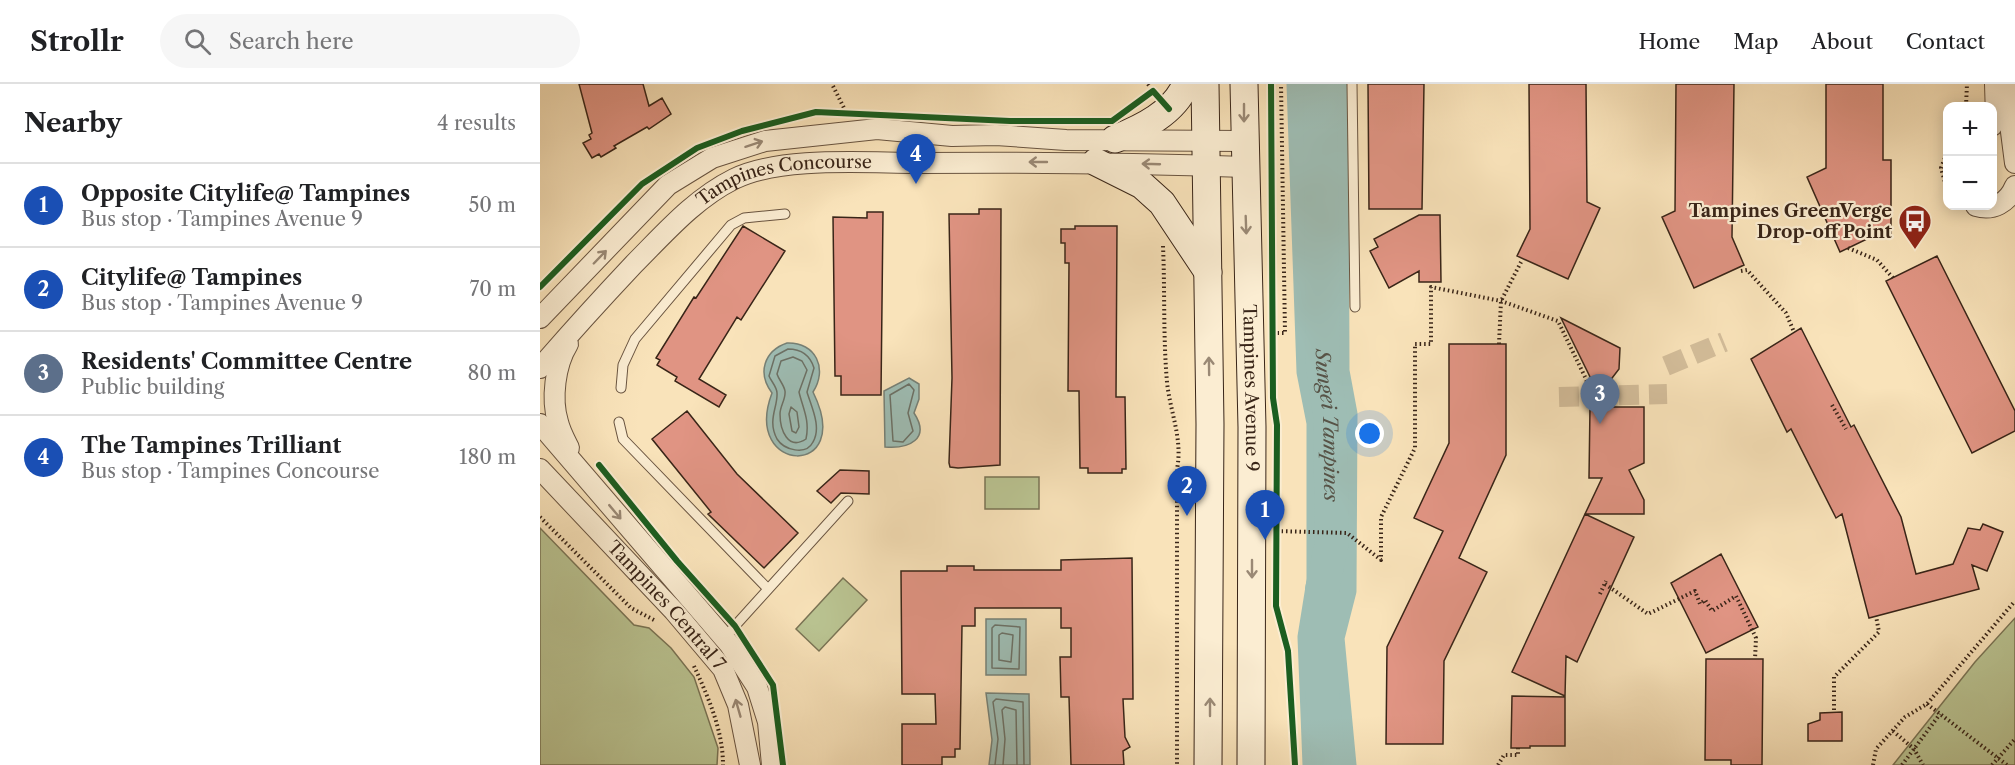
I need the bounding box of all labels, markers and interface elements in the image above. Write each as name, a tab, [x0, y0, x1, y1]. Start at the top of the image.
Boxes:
search box	[160, 14, 580, 68]
text: Strollr	[30, 24, 124, 58]
icon: search	[181, 25, 214, 58]
text: Search here	[229, 28, 353, 55]
text: Home	[1639, 29, 1700, 54]
text: Map	[1733, 29, 1778, 54]
text: About	[1811, 29, 1873, 54]
text: Contact	[1906, 29, 1985, 54]
one-way arrow	[1238, 102, 1250, 122]
map controls	[1943, 102, 1997, 210]
button: +	[1943, 102, 1997, 156]
text: Nearby	[24, 107, 122, 139]
text: 4 results	[437, 111, 516, 135]
pin: 4	[896, 135, 935, 184]
one-way arrow	[744, 138, 763, 149]
street label: Tampines Concourse	[692, 151, 872, 211]
one-way arrow	[1028, 156, 1048, 168]
button: −	[1943, 156, 1997, 210]
one-way arrow	[1142, 158, 1162, 170]
text: Opposite Citylife@ Tampines	[81, 180, 410, 207]
text: 1	[39, 193, 48, 217]
text: 50 m	[469, 193, 516, 217]
place label: Tampines GreenVerge Drop-off Point	[1688, 200, 1893, 243]
bus stop icon: Tampines GreenVerge Drop-off Point	[1897, 203, 1933, 250]
text: Bus stop · Tampines Avenue 9	[81, 207, 363, 231]
one-way arrow	[1240, 215, 1252, 235]
one-way arrow	[592, 249, 607, 264]
text: Citylife@ Tampines	[81, 264, 302, 291]
text: 2	[38, 277, 49, 301]
text: 70 m	[470, 277, 516, 301]
text: Bus stop · Tampines Avenue 9	[81, 291, 363, 315]
street label: Tampines Avenue 9	[1238, 304, 1263, 472]
text: Residents' Committee Centre	[81, 348, 412, 375]
water label: Sungei Tampines	[1311, 348, 1343, 502]
one-way arrow	[1203, 356, 1215, 376]
text: 3	[38, 361, 49, 385]
text: 80 m	[468, 361, 516, 385]
pin: 3	[1580, 374, 1620, 424]
text: Public building	[81, 375, 224, 399]
your location	[1355, 419, 1384, 448]
text: The Tampines Trilliant	[81, 432, 341, 459]
text: 4	[38, 445, 49, 469]
text: 180 m	[459, 445, 516, 469]
text: Bus stop · Tampines Concourse	[81, 459, 379, 483]
pin: 2	[1168, 466, 1206, 516]
pin: 1	[1246, 490, 1284, 540]
one-way arrow	[608, 504, 622, 519]
street label: Tampines Central 7	[603, 536, 730, 675]
one-way arrow	[1246, 559, 1258, 579]
one-way arrow	[1204, 697, 1216, 717]
one-way arrow	[732, 699, 743, 718]

